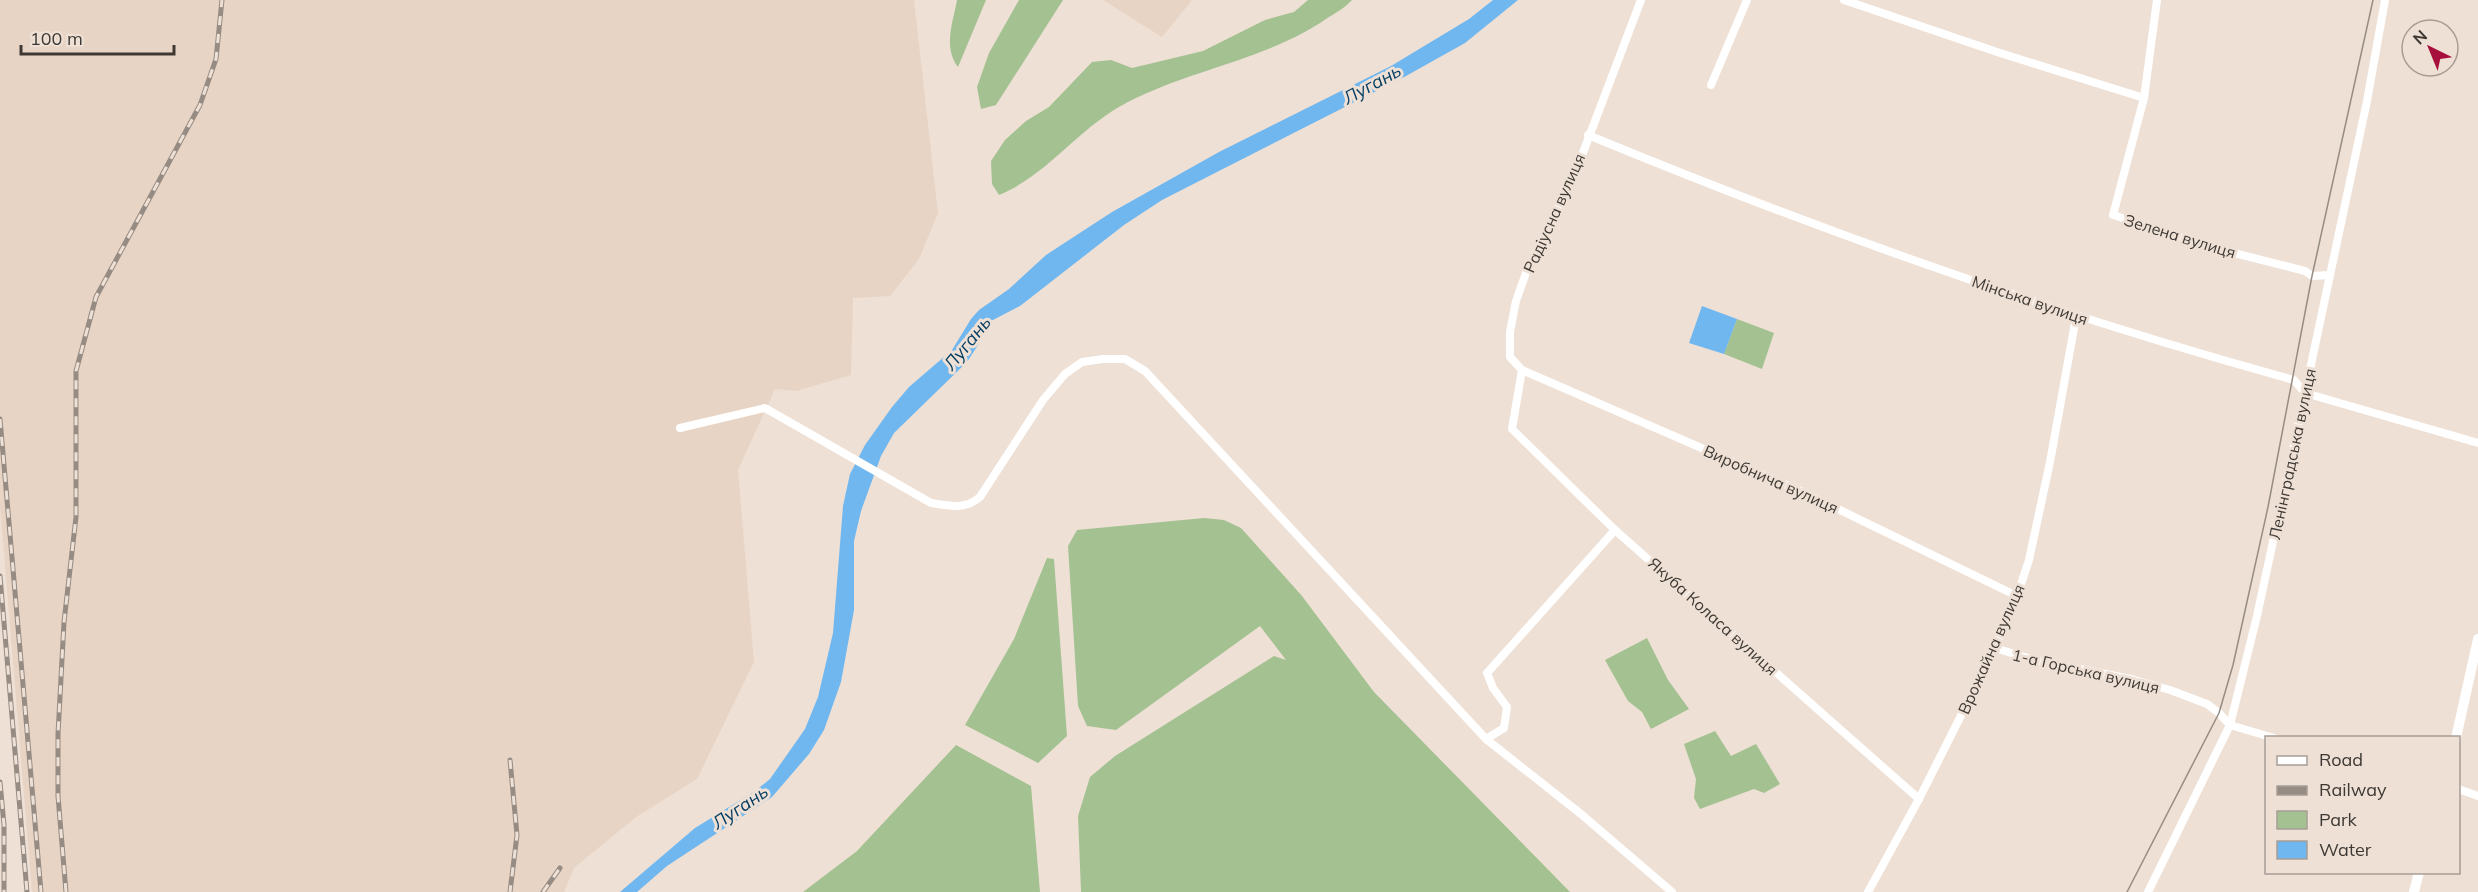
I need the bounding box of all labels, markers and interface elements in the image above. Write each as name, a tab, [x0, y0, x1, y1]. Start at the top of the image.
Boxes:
scale bar	[21, 18, 174, 56]
north arrow	[2400, 18, 2460, 78]
text: N	[2409, 26, 2431, 48]
text: 100 m	[30, 27, 83, 50]
water label: Лугань	[1338, 59, 1405, 110]
street label: Радіусна вулиця	[1519, 150, 1589, 276]
street label: Зелена вулиця	[2122, 210, 2238, 262]
street label: Мінська вулиця	[1969, 271, 2091, 329]
water label: Лугань	[938, 311, 996, 376]
street label: Ленінградська вулиця	[2264, 367, 2320, 541]
street label: Виробнича вулиця	[1701, 440, 1841, 518]
street label: Якуба Коласа вулиця	[1644, 553, 1782, 679]
street label: Врожайна вулиця	[1953, 581, 2029, 717]
street label: 1-а Горська вулиця	[2010, 644, 2162, 698]
legend	[2265, 736, 2460, 874]
text: Road	[2319, 748, 2363, 771]
text: Railway	[2319, 778, 2387, 801]
water label: Лугань	[707, 780, 773, 835]
text: Park	[2319, 808, 2358, 831]
text: Water	[2319, 838, 2372, 861]

